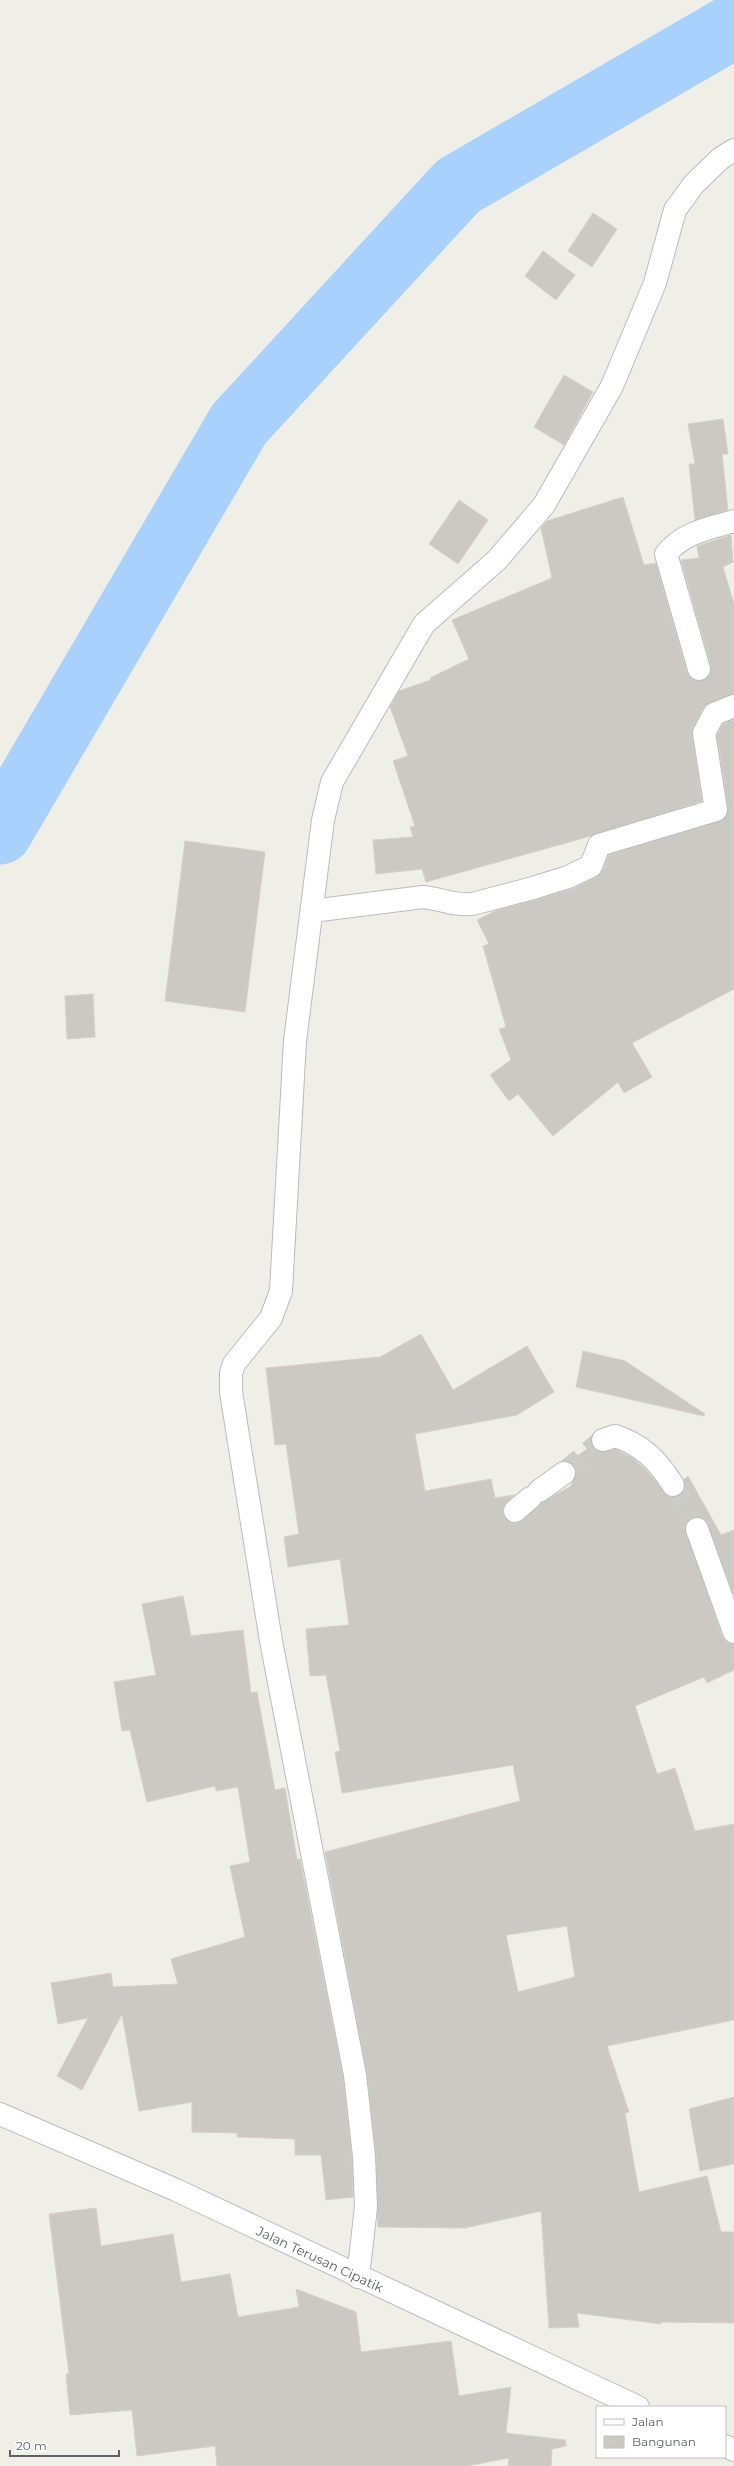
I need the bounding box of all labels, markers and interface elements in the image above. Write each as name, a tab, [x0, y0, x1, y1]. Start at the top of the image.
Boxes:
street label: Jalan Terusan Cipatik	[253, 2222, 386, 2296]
legend	[596, 2406, 726, 2458]
text: Jalan	[631, 2414, 664, 2429]
scale bar	[10, 2432, 119, 2458]
text: Bangunan	[632, 2434, 696, 2449]
text: 20 m	[16, 2438, 47, 2453]

